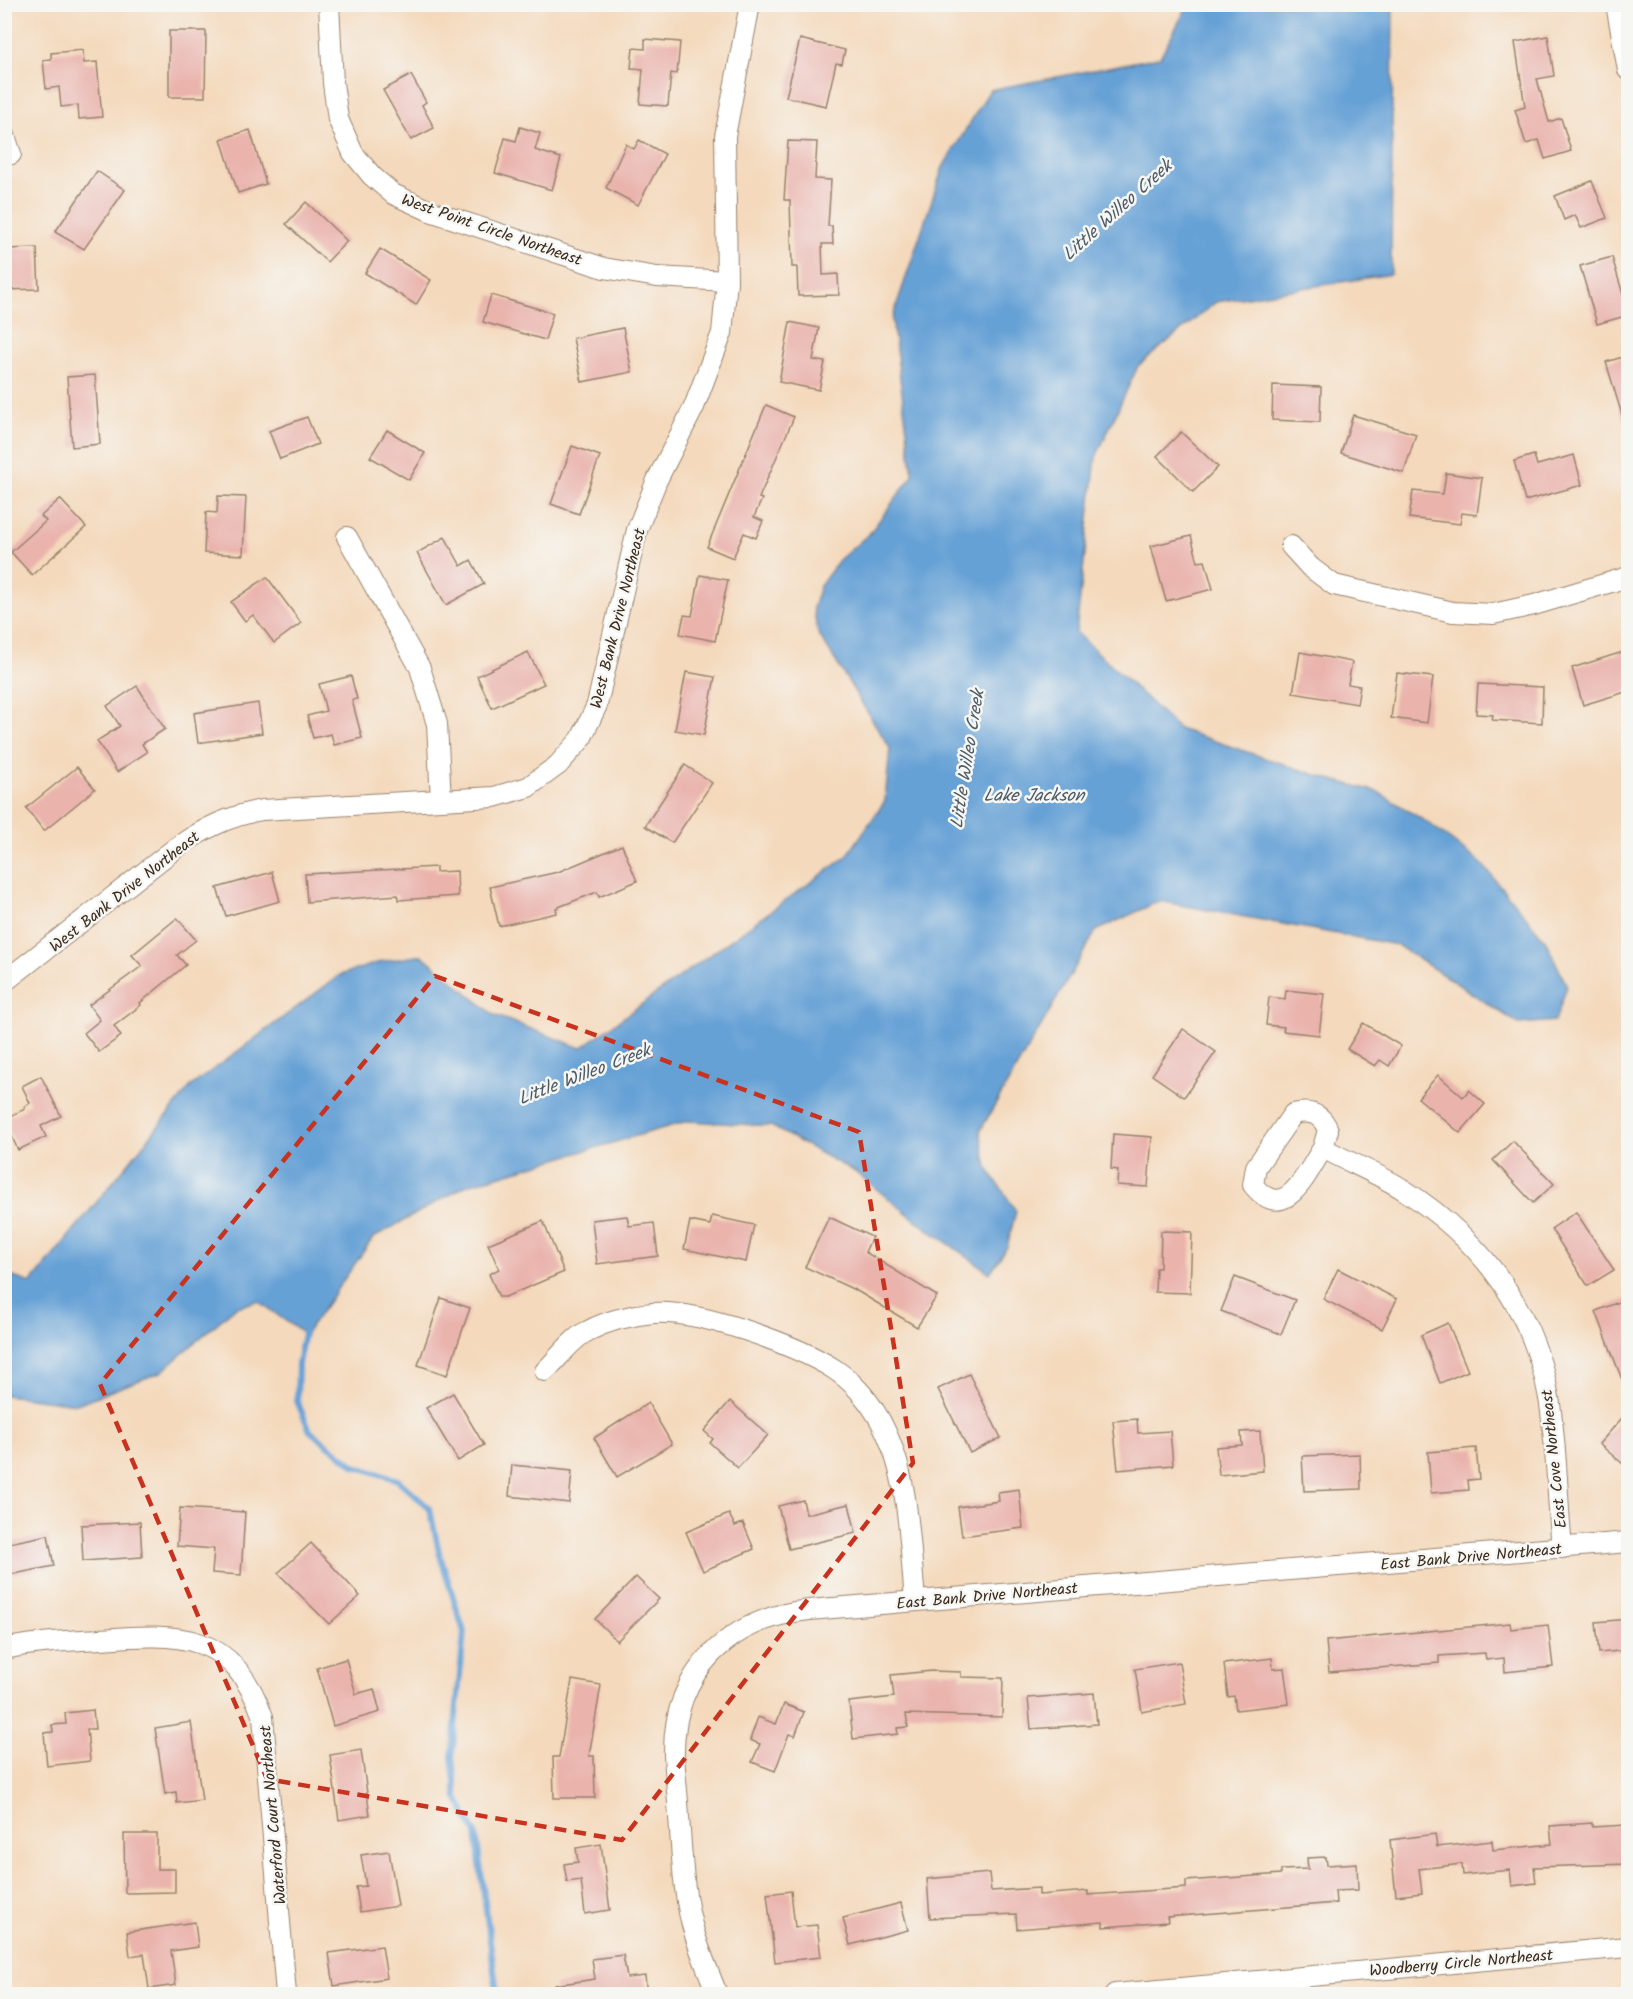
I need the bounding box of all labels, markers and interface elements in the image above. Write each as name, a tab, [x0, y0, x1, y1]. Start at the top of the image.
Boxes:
water label: Little Willeo Creek	[1056, 152, 1182, 269]
street label: West Point Circle Northeast	[398, 188, 586, 273]
street label: West Bank Drive Northeast	[584, 525, 653, 711]
water label: Little Willeo Creek	[943, 685, 994, 831]
water label: Lake Jackson	[984, 782, 1086, 811]
street label: West Bank Drive Northeast	[44, 825, 206, 959]
water label: Little Willeo Creek	[514, 1036, 657, 1114]
street label: East Cove Northeast	[1535, 1387, 1574, 1529]
street label: East Bank Drive Northeast	[1379, 1537, 1564, 1578]
street label: East Bank Drive Northeast	[895, 1576, 1080, 1617]
street label: Waterford Court Northeast	[253, 1723, 294, 1906]
street label: Woodberry Circle Northeast	[1368, 1943, 1555, 1984]

